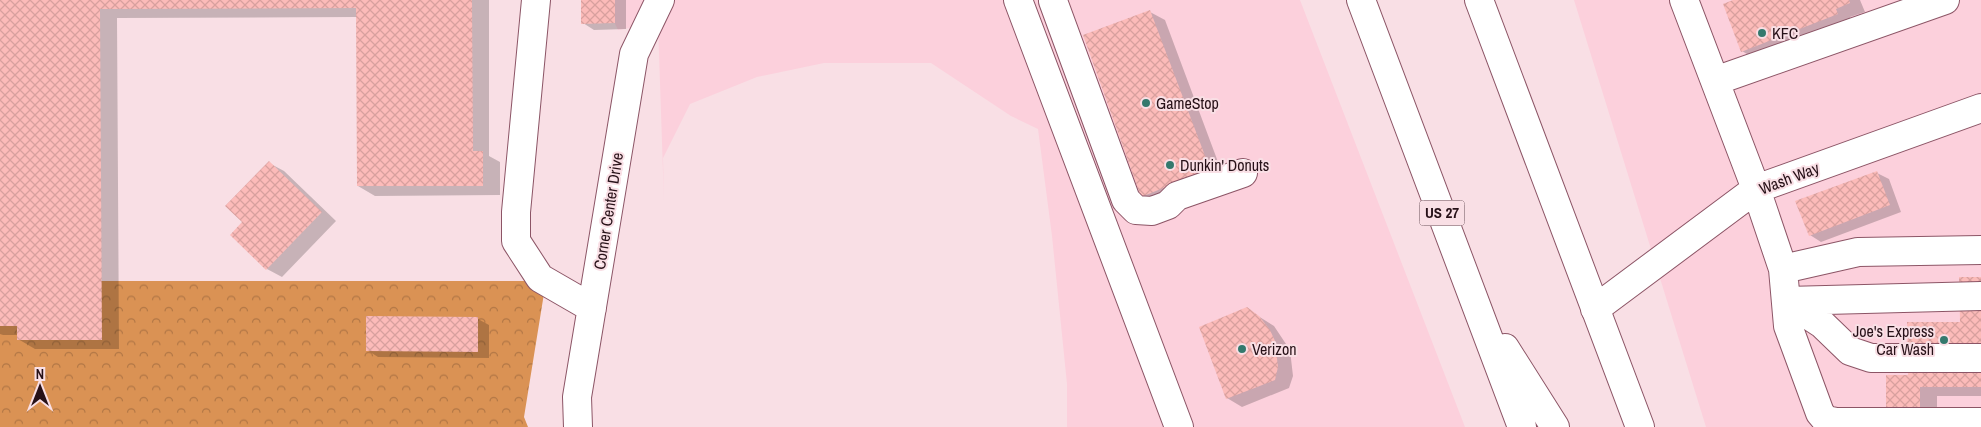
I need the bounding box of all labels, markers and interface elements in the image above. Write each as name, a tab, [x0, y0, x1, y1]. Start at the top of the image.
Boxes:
place label: KFC	[1772, 22, 1798, 44]
marker: KFC	[1756, 27, 1768, 39]
place label: GameStop	[1156, 92, 1219, 114]
marker: GameStop	[1140, 97, 1152, 109]
street label: Corner Center Drive	[588, 151, 628, 271]
place label: Dunkin' Donuts	[1180, 154, 1269, 176]
street label: Wash Way	[1756, 156, 1823, 199]
marker: Dunkin' Donuts	[1164, 159, 1176, 171]
road number: US 27	[1420, 200, 1464, 226]
place label: Joe's Express Car Wash	[1853, 320, 1934, 360]
marker: Joe's Express Car Wash	[1938, 334, 1950, 346]
place label: Verizon	[1252, 338, 1297, 360]
marker: Verizon	[1236, 343, 1248, 355]
north arrow	[15, 362, 65, 412]
text: N	[36, 365, 44, 383]

